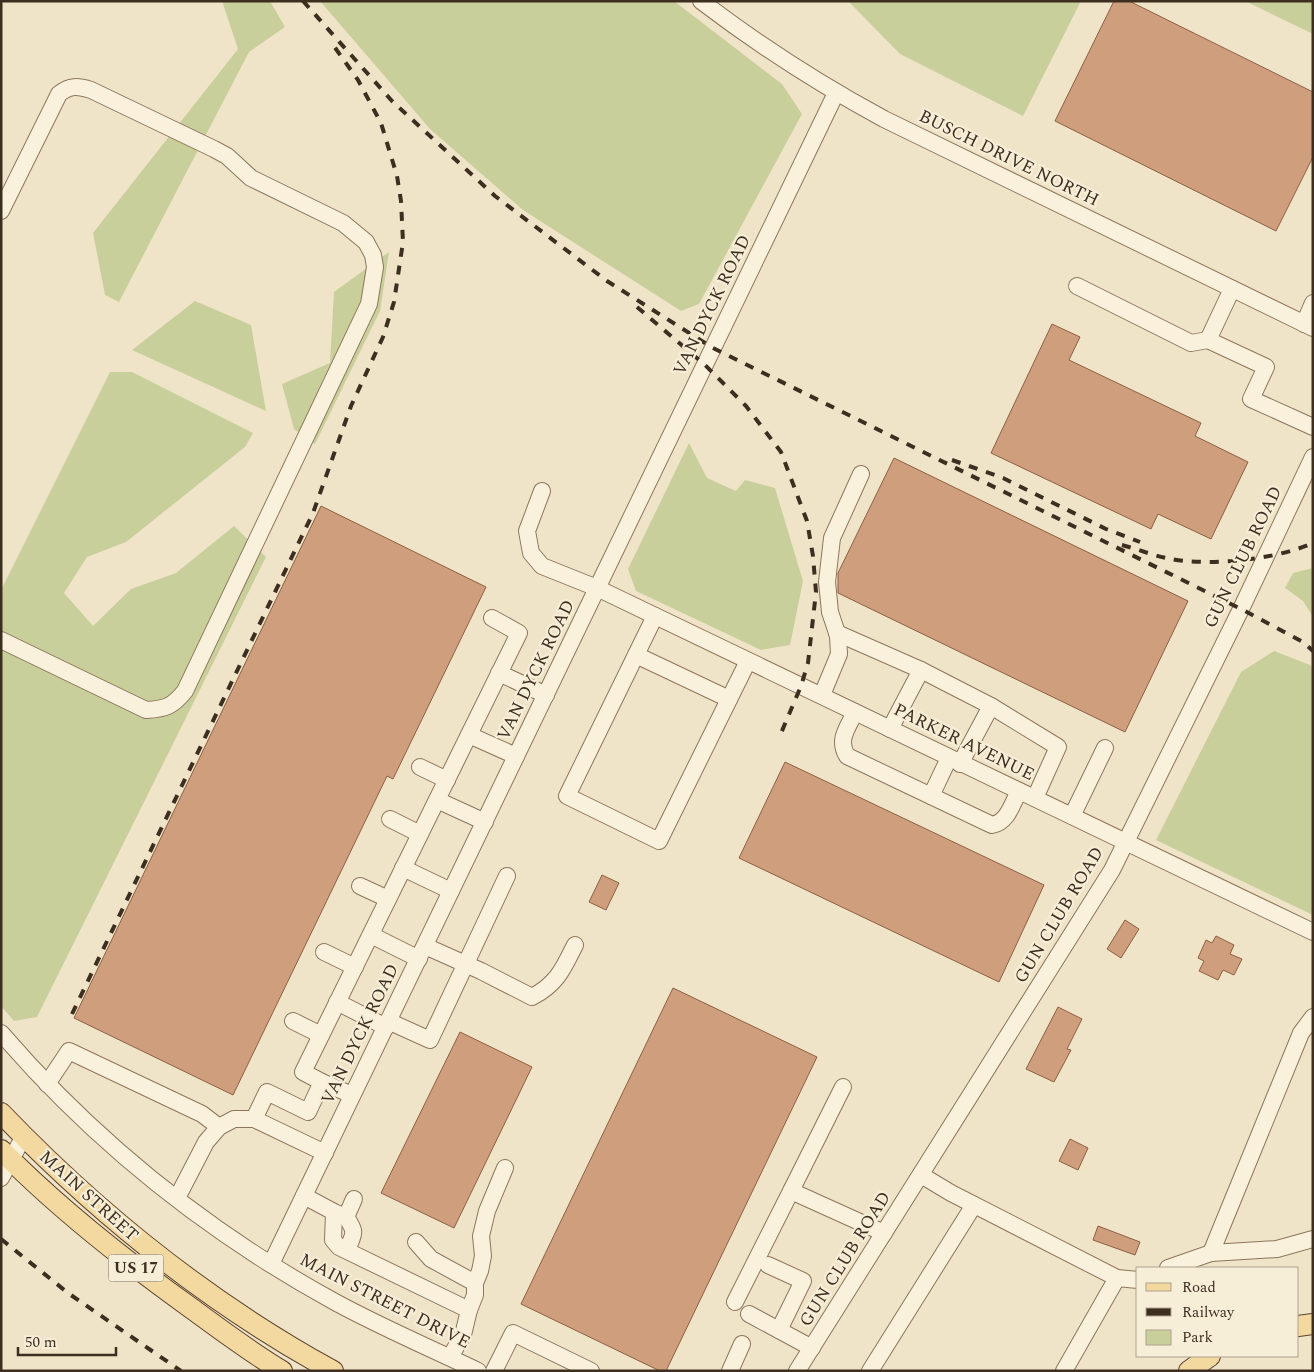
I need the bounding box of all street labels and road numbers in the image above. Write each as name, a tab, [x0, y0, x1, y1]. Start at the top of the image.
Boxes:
street label: BUSCH DRIVE NORTH	[914, 103, 1104, 213]
street label: VAN DYCK ROAD	[666, 230, 758, 380]
street label: GUN CLUB ROAD	[1197, 481, 1289, 633]
street label: VAN DYCK ROAD	[490, 595, 582, 745]
street label: PARKER AVENUE	[889, 696, 1039, 788]
street label: GUN CLUB ROAD	[1007, 842, 1111, 988]
street label: VAN DYCK ROAD	[314, 959, 406, 1109]
street label: MAIN STREET	[33, 1144, 145, 1248]
street label: GUN CLUB ROAD	[792, 1186, 898, 1332]
street label: MAIN STREET DRIVE	[295, 1246, 475, 1356]
road number: US 17	[108, 1254, 164, 1282]

